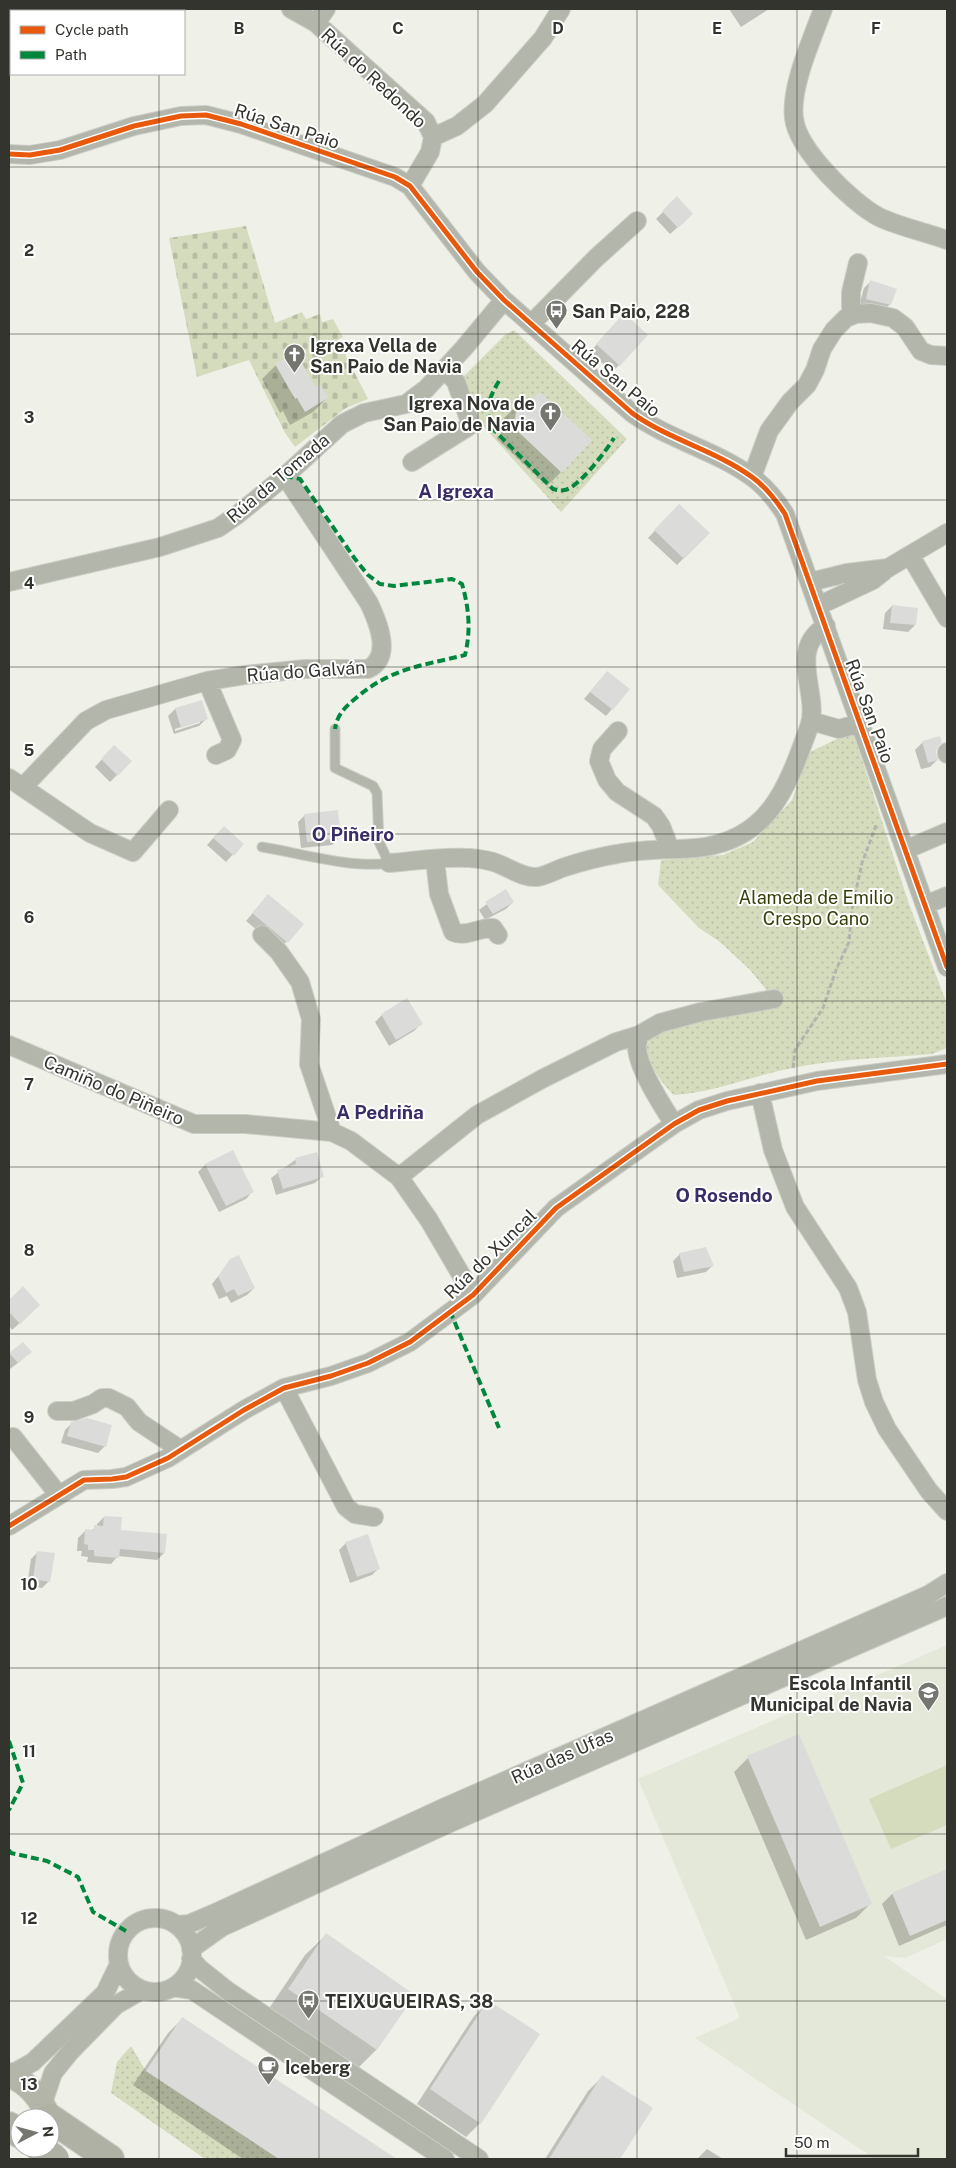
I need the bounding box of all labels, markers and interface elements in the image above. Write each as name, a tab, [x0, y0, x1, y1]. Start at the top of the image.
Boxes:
legend	[10, 10, 185, 75]
text: B	[234, 19, 245, 38]
text: C	[392, 19, 404, 38]
text: D	[552, 19, 564, 38]
text: E	[712, 19, 722, 38]
text: F	[871, 19, 881, 38]
text: Cycle path	[55, 21, 129, 38]
street label: Rúa do Redondo	[317, 24, 431, 132]
text: Path	[55, 46, 87, 63]
street label: Rúa San Paio	[232, 99, 342, 153]
text: 2	[24, 241, 34, 260]
bus stop icon: San Paio, 228	[544, 299, 568, 330]
place label: San Paio, 228	[572, 301, 690, 322]
place label: Igrexa Vella de San Paio de Navia	[310, 335, 462, 377]
street label: Rúa San Paio	[567, 335, 665, 421]
church icon: Igrexa Vella de San Paio de Navia	[282, 343, 306, 374]
place label: Igrexa Nova de San Paio de Navia	[383, 393, 535, 435]
church icon: Igrexa Nova de San Paio de Navia	[539, 401, 563, 432]
text: 3	[24, 408, 34, 427]
street label: Rúa da Tomada	[222, 429, 334, 527]
district label: A Igrexa	[418, 480, 494, 502]
text: 4	[24, 574, 35, 593]
street label: Rúa do Galván	[246, 656, 366, 686]
street label: Rúa San Paio	[841, 656, 899, 766]
text: 5	[24, 741, 35, 760]
district label: O Piñeiro	[312, 823, 394, 845]
park label: Alameda de Emilio Crespo Cano	[739, 887, 893, 929]
text: 6	[24, 908, 34, 927]
street label: Camiño do Piñeiro	[41, 1051, 187, 1129]
text: 7	[24, 1075, 34, 1094]
district label: A Pedriña	[336, 1101, 424, 1123]
district label: O Rosendo	[675, 1184, 773, 1206]
street label: Rúa do Xuncal	[440, 1205, 540, 1303]
text: 8	[24, 1241, 35, 1260]
text: 9	[24, 1408, 34, 1427]
text: 10	[20, 1575, 38, 1594]
place label: Escola Infantil Municipal de Navia	[750, 1673, 912, 1715]
school or university icon: Escola Infantil Municipal de Navia	[916, 1681, 940, 1712]
street label: Rúa das Ufas	[508, 1724, 616, 1788]
text: 11	[22, 1742, 36, 1761]
text: 12	[20, 1909, 38, 1928]
bus stop icon: TEIXUGUEIRAS, 38	[297, 1989, 321, 2020]
place label: TEIXUGUEIRAS, 38	[325, 1991, 493, 2012]
cafe icon: Iceberg	[257, 2055, 281, 2086]
place label: Iceberg	[285, 2057, 350, 2078]
text: 13	[20, 2075, 38, 2094]
north arrow	[10, 2108, 60, 2158]
text: N	[39, 2125, 56, 2138]
scale bar	[786, 2126, 918, 2158]
text: 50 m	[794, 2134, 829, 2151]

